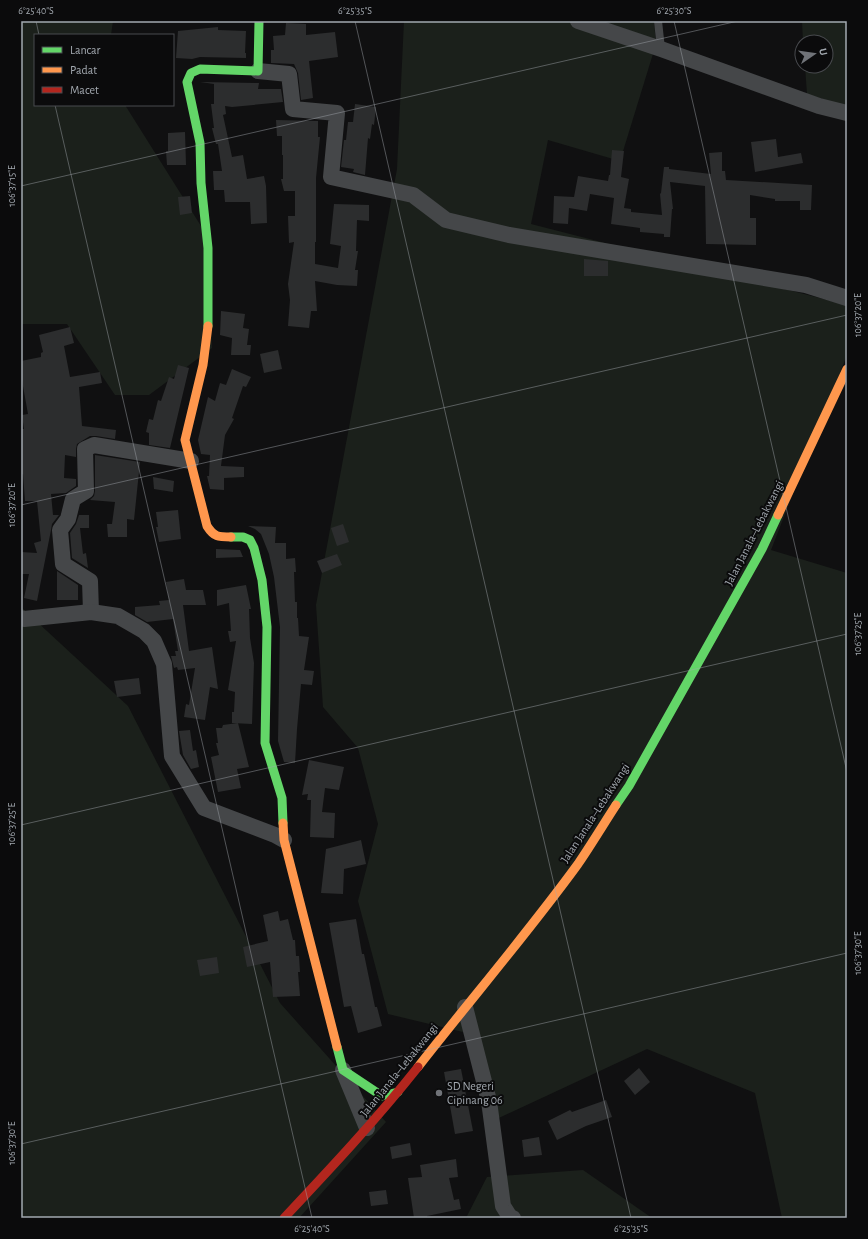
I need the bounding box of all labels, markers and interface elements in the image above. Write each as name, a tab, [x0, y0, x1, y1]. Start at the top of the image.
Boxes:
text: 6°25'40"S	[18, 6, 54, 16]
text: 6°25'35"S	[338, 6, 372, 16]
text: 6°25'30"S	[657, 6, 692, 16]
legend	[34, 34, 174, 106]
north arrow	[794, 34, 834, 74]
text: Lancar	[70, 44, 101, 56]
text: U	[817, 47, 829, 57]
text: Padat	[70, 64, 97, 76]
text: Macet	[70, 84, 99, 96]
text: 106°37'15"E	[7, 165, 17, 207]
text: 106°37'20"E	[853, 293, 863, 337]
street label: Jalan Janala–Lebakwangi	[722, 479, 786, 587]
text: 106°37'20"E	[7, 483, 17, 527]
text: 106°37'25"E	[853, 612, 863, 655]
street label: Jalan Janala–Lebakwangi	[558, 761, 632, 865]
text: 106°37'25"E	[7, 802, 17, 845]
text: 106°37'30"E	[853, 931, 863, 975]
street label: Jalan Janala–Lebakwangi	[358, 1021, 440, 1119]
place label: SD Negeri Cipinang 06	[447, 1080, 503, 1106]
marker: SD Negeri Cipinang 06	[434, 1088, 444, 1098]
text: 106°37'30"E	[7, 1121, 17, 1165]
text: 6°25'40"S	[294, 1224, 330, 1234]
text: 6°25'35"S	[614, 1224, 648, 1234]

